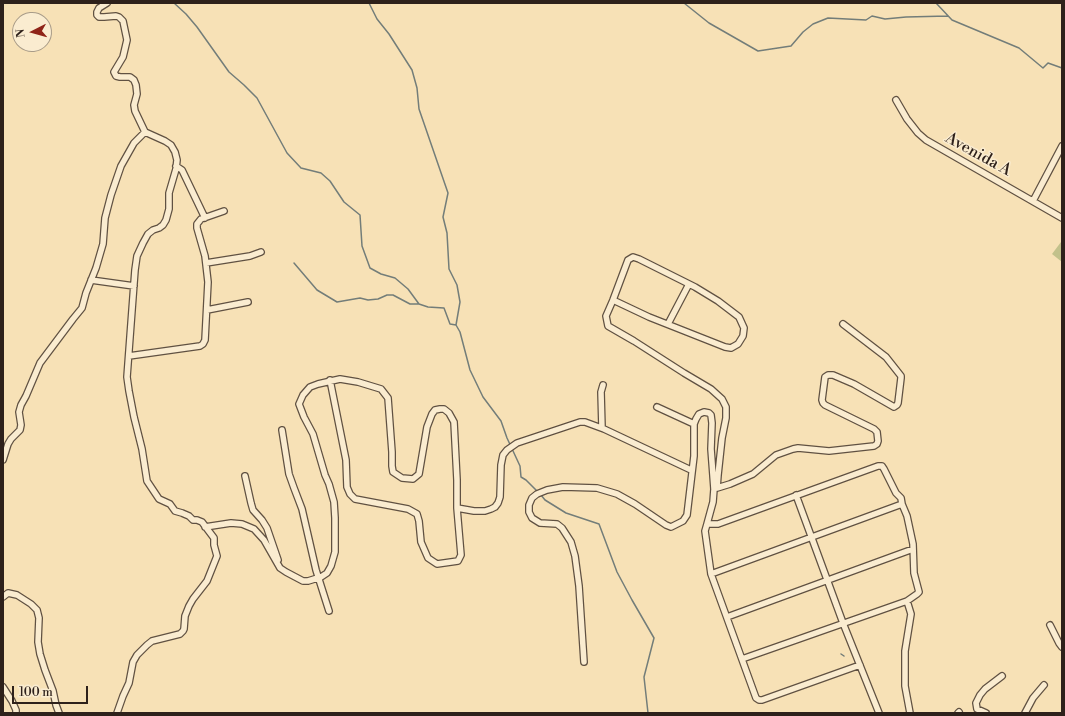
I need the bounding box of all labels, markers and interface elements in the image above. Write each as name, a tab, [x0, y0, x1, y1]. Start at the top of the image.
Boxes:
north arrow	[12, 12, 52, 52]
text: N	[14, 28, 28, 38]
street label: Avenida A	[942, 129, 1014, 181]
scale bar	[14, 678, 90, 704]
text: 100 m	[19, 685, 53, 700]

